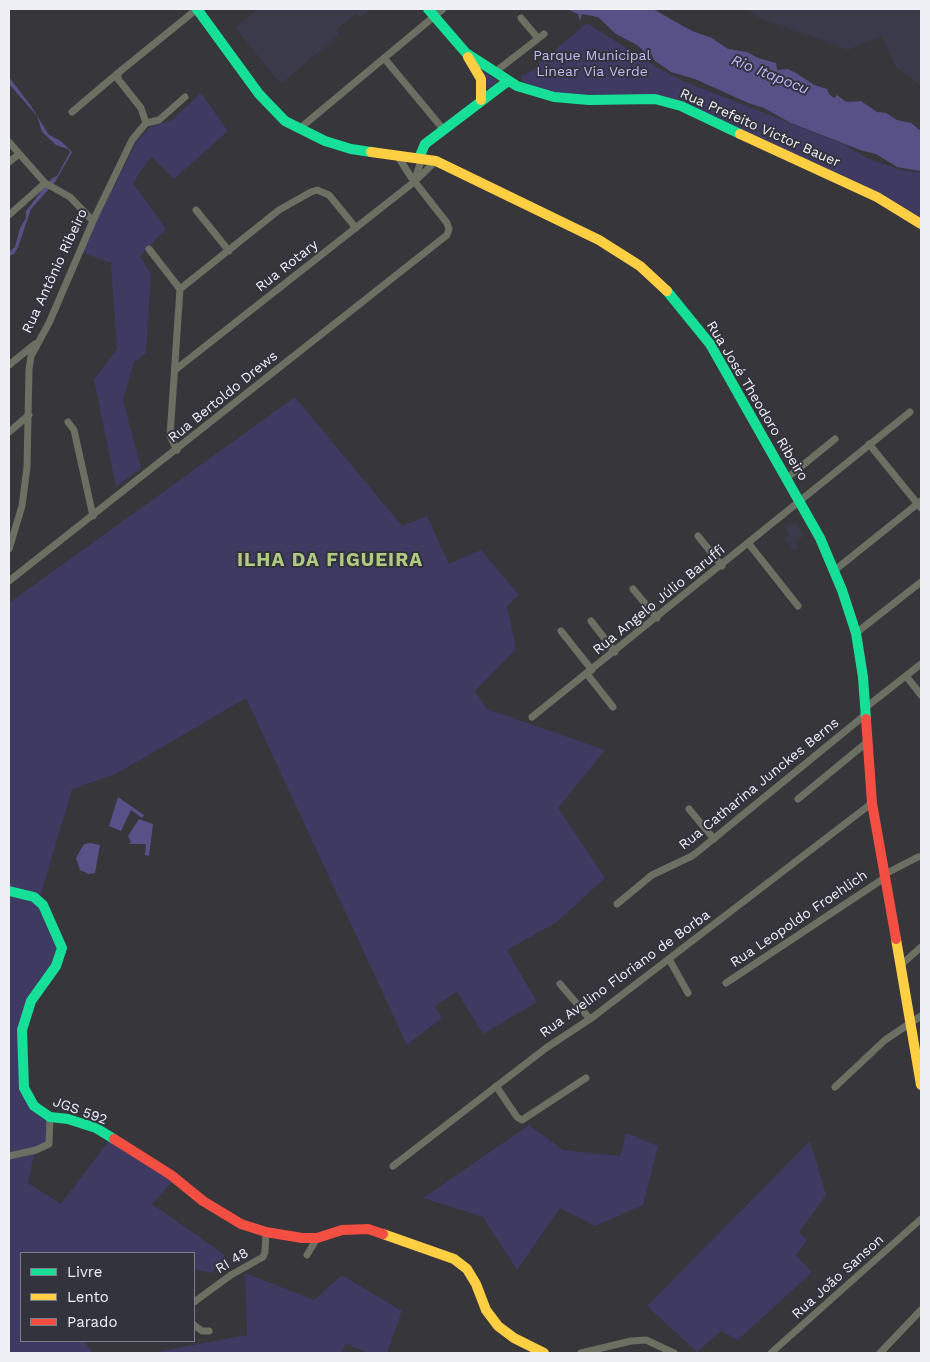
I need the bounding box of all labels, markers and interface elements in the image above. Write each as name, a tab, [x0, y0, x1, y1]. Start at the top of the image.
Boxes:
park label: Parque Municipal Linear Via Verde	[533, 48, 651, 80]
water label: Rio Itapocu	[729, 51, 811, 99]
street label: Rua Prefeito Victor Bauer	[677, 85, 843, 171]
street label: Rua Antônio Ribeiro	[19, 206, 91, 336]
street label: Rua Rotary	[252, 236, 322, 296]
street label: Rua José Theodoro Ribeiro	[703, 318, 811, 484]
street label: Rua Bertoldo Drews	[165, 348, 281, 446]
street label: Rua Angelo Júlio Baruffi	[590, 542, 728, 658]
district label: ILHA DA FIGUEIRA	[235, 549, 425, 571]
street label: Rua Catharina Junckes Berns	[676, 714, 842, 854]
street label: Rua Leopoldo Froehlich	[727, 867, 871, 971]
street label: Rua Avelino Floriano de Borba	[537, 907, 713, 1041]
street label: JGS 592	[50, 1093, 110, 1129]
street label: Rua João Sanson	[789, 1231, 887, 1323]
street label: RI 48	[212, 1245, 252, 1277]
legend	[20, 1252, 195, 1342]
text: Livre	[67, 1263, 102, 1281]
text: Lento	[67, 1288, 109, 1306]
text: Parado	[67, 1313, 117, 1331]

